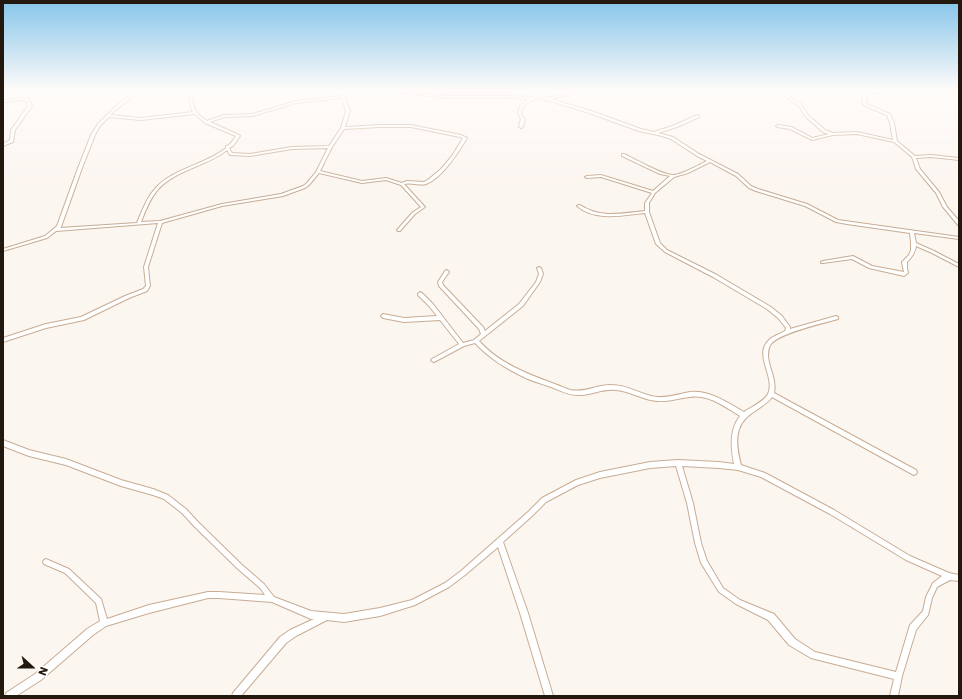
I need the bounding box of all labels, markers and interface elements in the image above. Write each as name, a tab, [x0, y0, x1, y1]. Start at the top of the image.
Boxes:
north arrow	[12, 647, 52, 687]
text: N	[34, 665, 52, 678]

